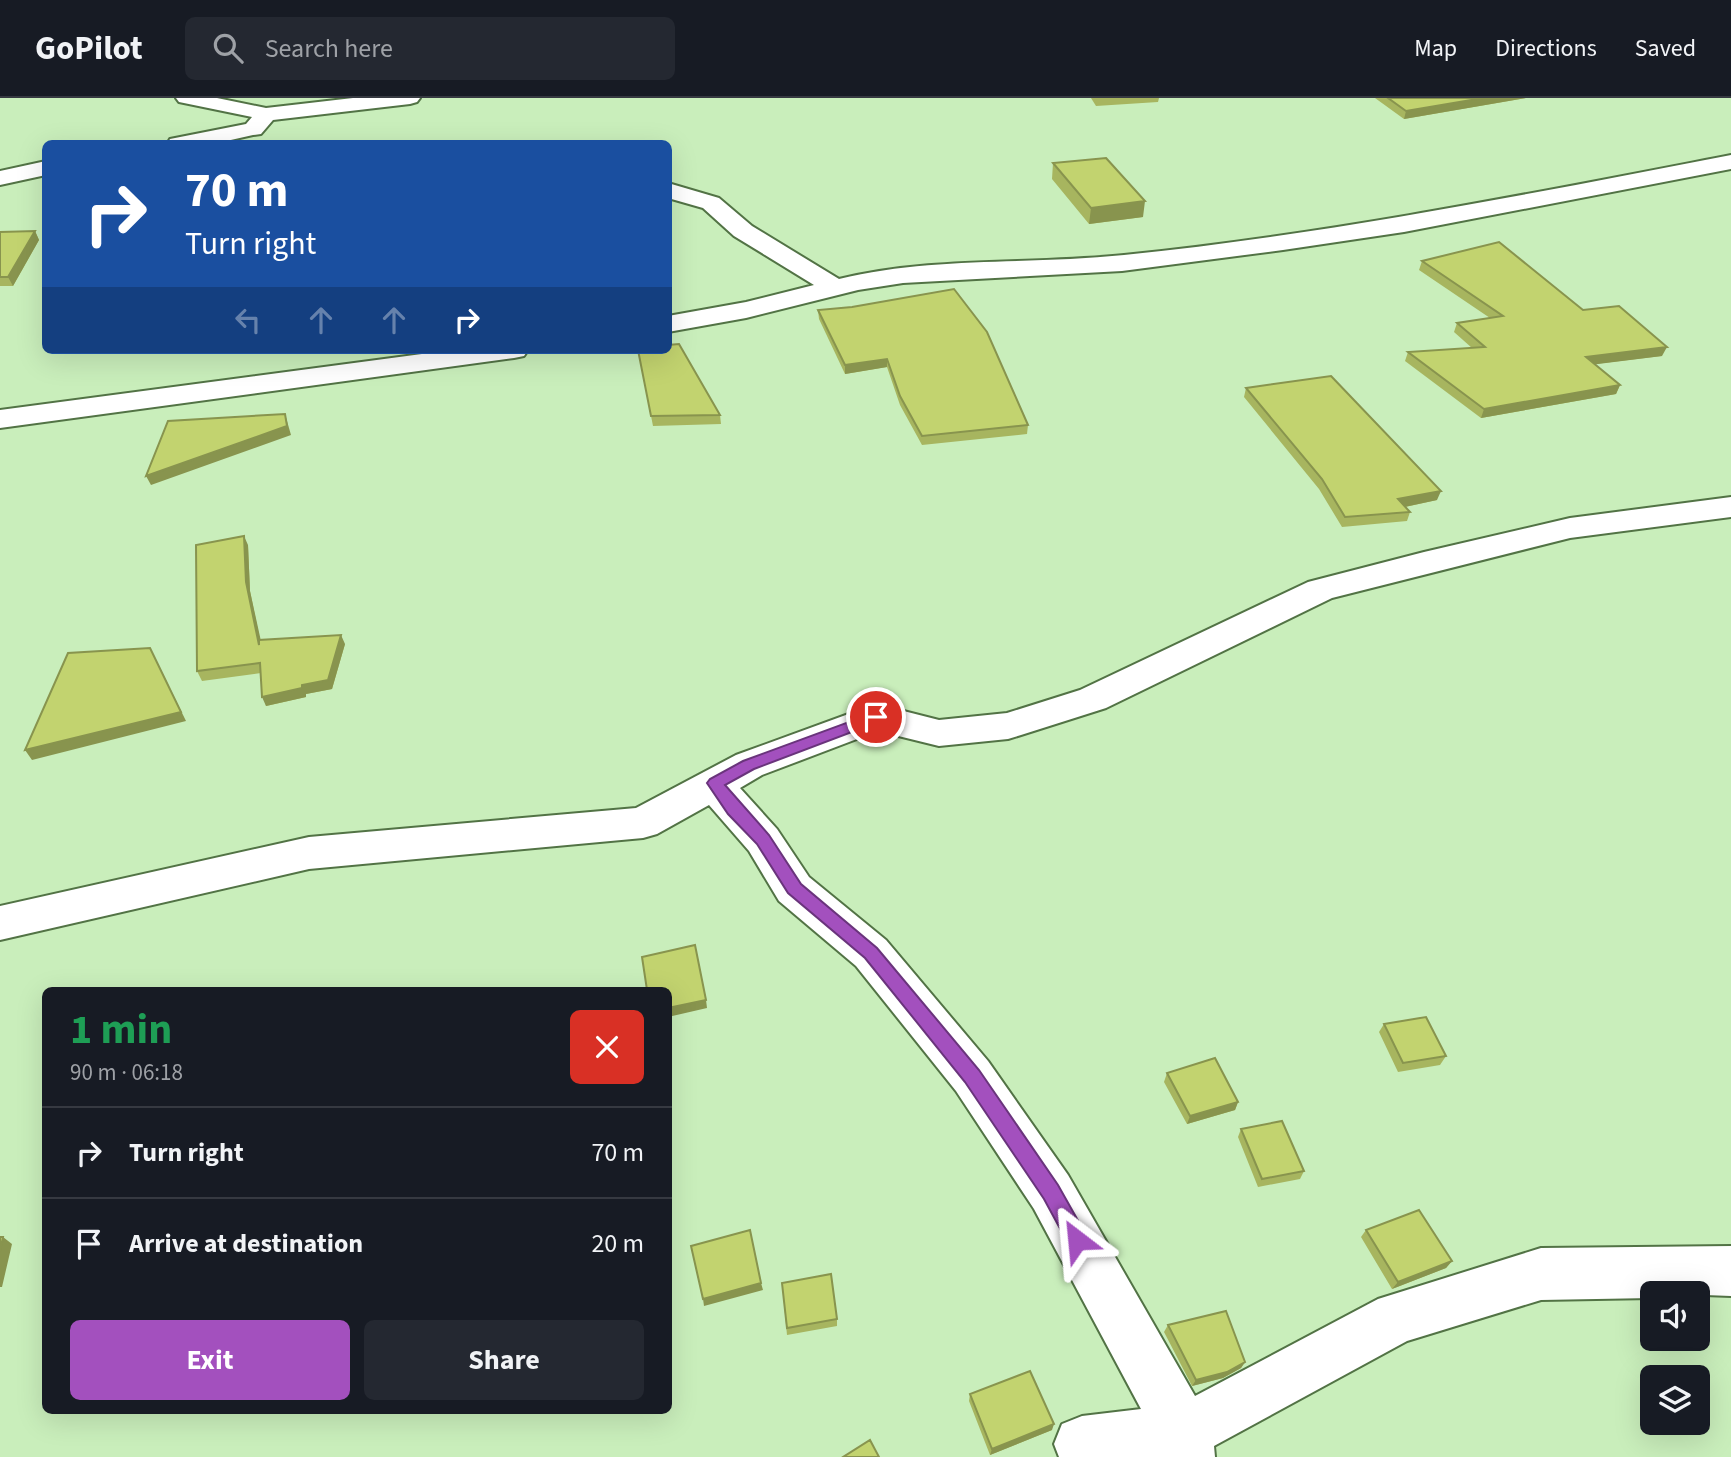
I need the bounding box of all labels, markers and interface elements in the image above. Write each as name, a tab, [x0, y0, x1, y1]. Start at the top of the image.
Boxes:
search box	[185, 17, 675, 80]
text: GoPilot	[35, 25, 143, 72]
icon: search	[209, 29, 247, 67]
text: Search here	[265, 30, 393, 67]
text: Map	[1414, 31, 1457, 66]
text: Directions	[1495, 31, 1597, 66]
text: Saved	[1635, 31, 1696, 66]
text: 70 m	[185, 156, 289, 226]
icon: right	[70, 168, 161, 259]
text: Turn right	[185, 221, 316, 267]
icon: left	[229, 301, 267, 339]
icon: ahead	[302, 301, 340, 339]
icon: ahead	[375, 301, 413, 339]
icon: right	[448, 301, 486, 339]
pin	[846, 687, 906, 747]
icon: arrive	[857, 698, 895, 736]
text: 1 min	[70, 1000, 172, 1060]
button: close	[570, 1010, 644, 1084]
text: 90 m · 06:18	[70, 1056, 183, 1089]
icon: right	[70, 1134, 108, 1172]
text: Turn right	[129, 1134, 244, 1171]
text: 70 m	[591, 1134, 644, 1171]
position arrow	[1040, 1203, 1114, 1277]
icon: arrive	[70, 1225, 108, 1263]
text: Arrive at destination	[129, 1225, 363, 1262]
text: 20 m	[591, 1225, 644, 1262]
map controls	[1640, 1281, 1710, 1435]
button: sound	[1640, 1281, 1710, 1351]
button: Exit	[70, 1320, 350, 1400]
button: Share	[364, 1320, 644, 1400]
button: layers	[1640, 1365, 1710, 1435]

